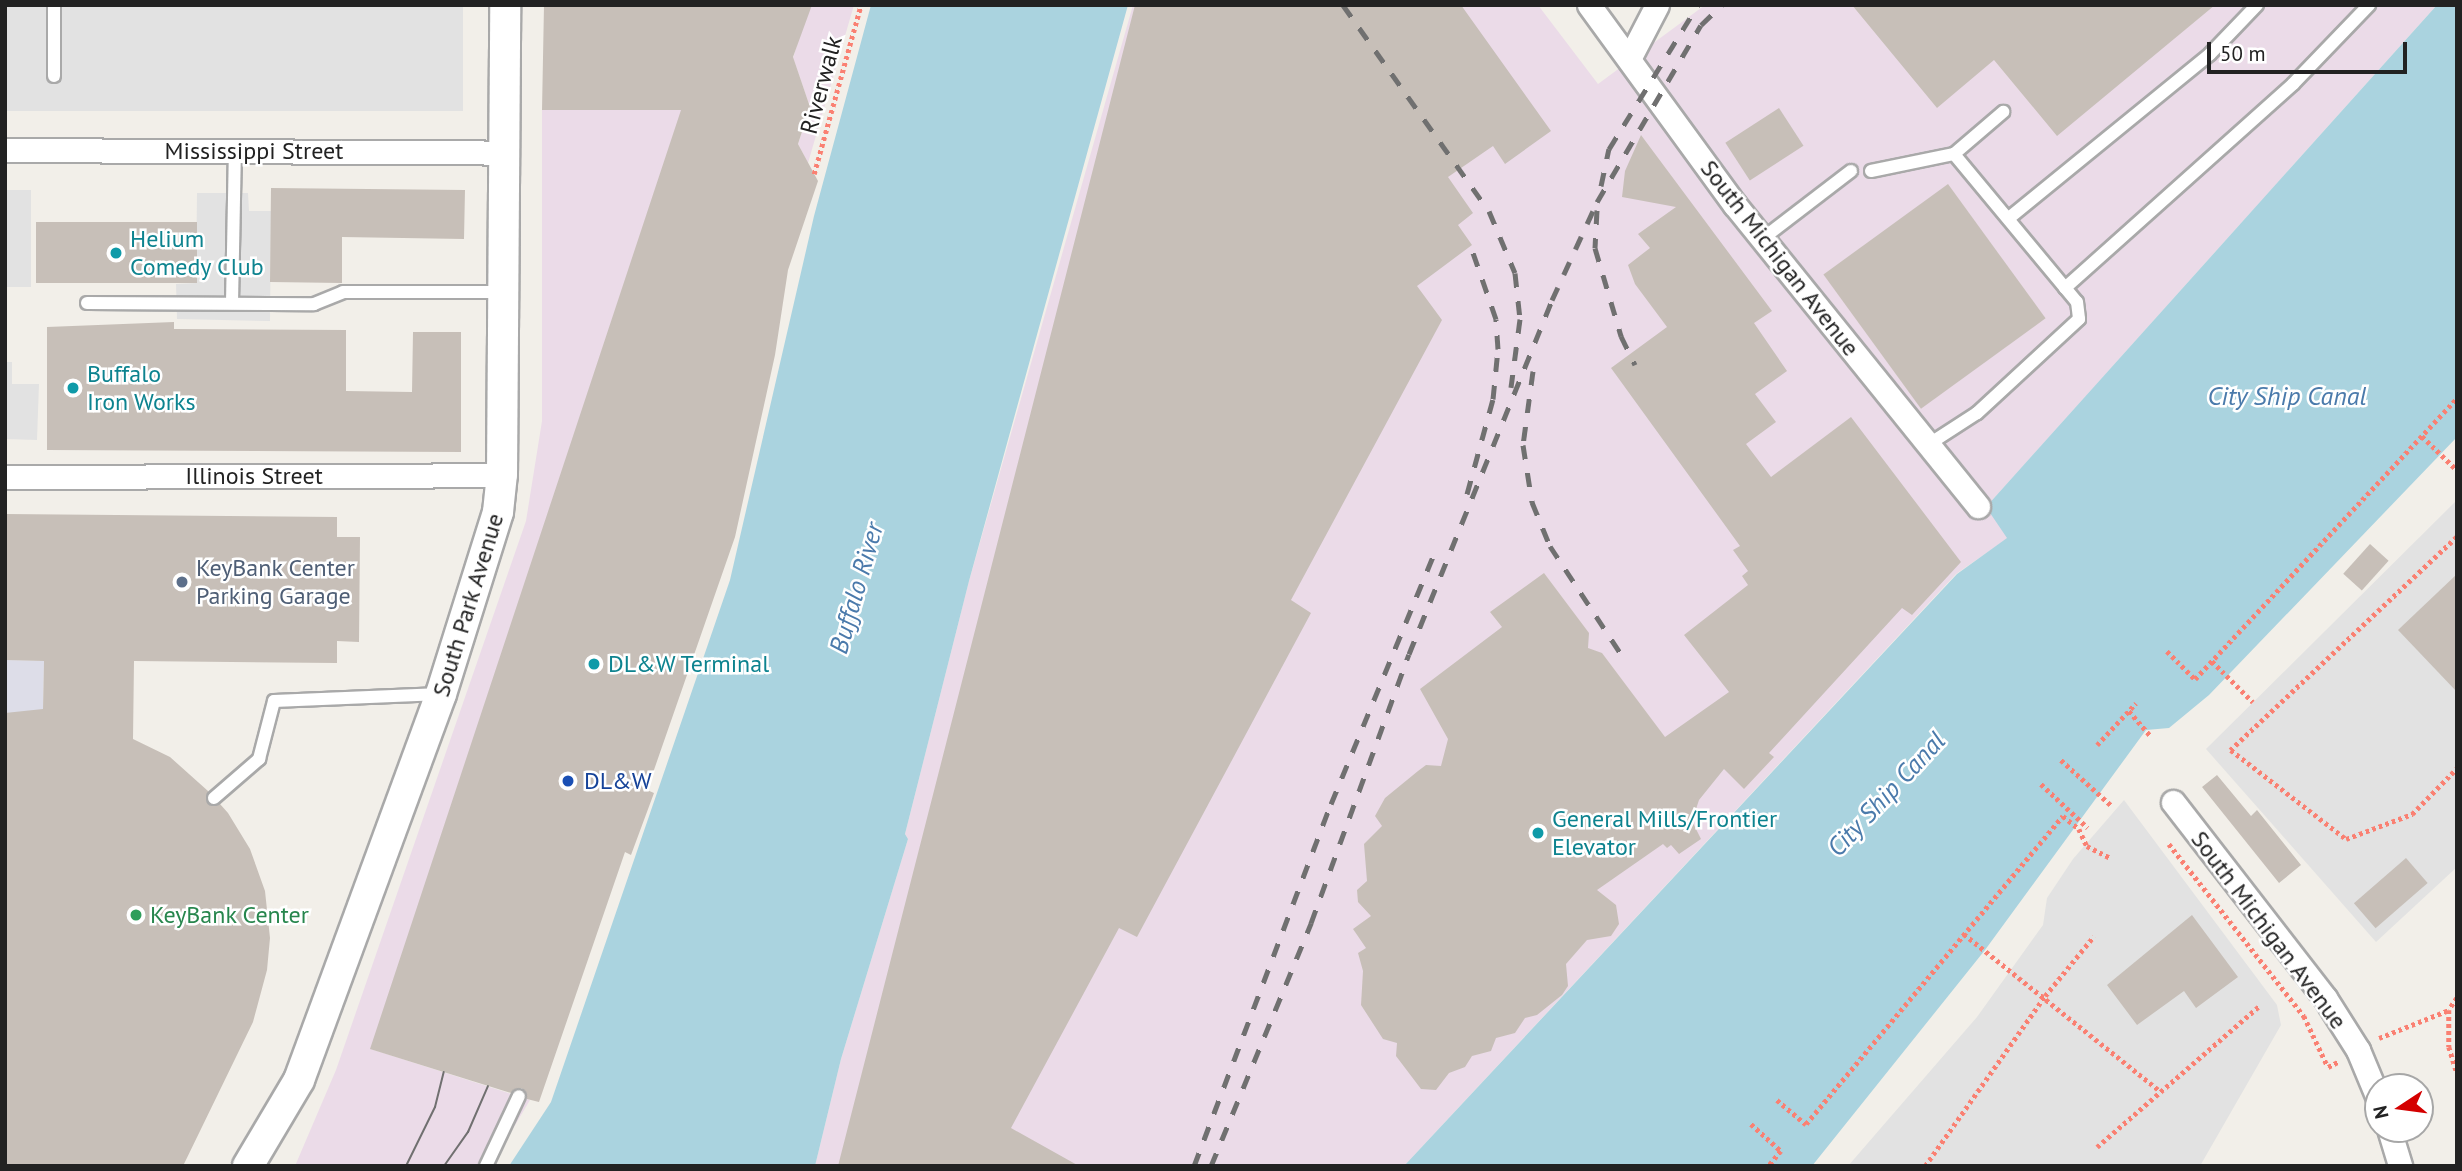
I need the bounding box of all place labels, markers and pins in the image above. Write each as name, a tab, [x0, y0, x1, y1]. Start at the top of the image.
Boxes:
place label: Helium Comedy Club	[130, 225, 265, 281]
marker: Helium Comedy Club	[108, 245, 124, 261]
place label: Buffalo Iron Works	[87, 360, 196, 416]
marker: Buffalo Iron Works	[65, 380, 81, 396]
place label: KeyBank Center Parking Garage	[196, 554, 356, 610]
marker: KeyBank Center Parking Garage	[174, 574, 190, 590]
place label: DL&W Terminal	[608, 650, 770, 678]
marker: DL&W Terminal	[586, 656, 602, 672]
place label: DL&W	[584, 767, 652, 795]
marker: DL&W	[558, 771, 578, 791]
place label: General Mills/Frontier Elevator	[1552, 805, 1777, 861]
marker: General Mills/Frontier Elevator	[1530, 825, 1546, 841]
place label: KeyBank Center	[150, 901, 310, 929]
marker: KeyBank Center	[128, 907, 144, 923]

